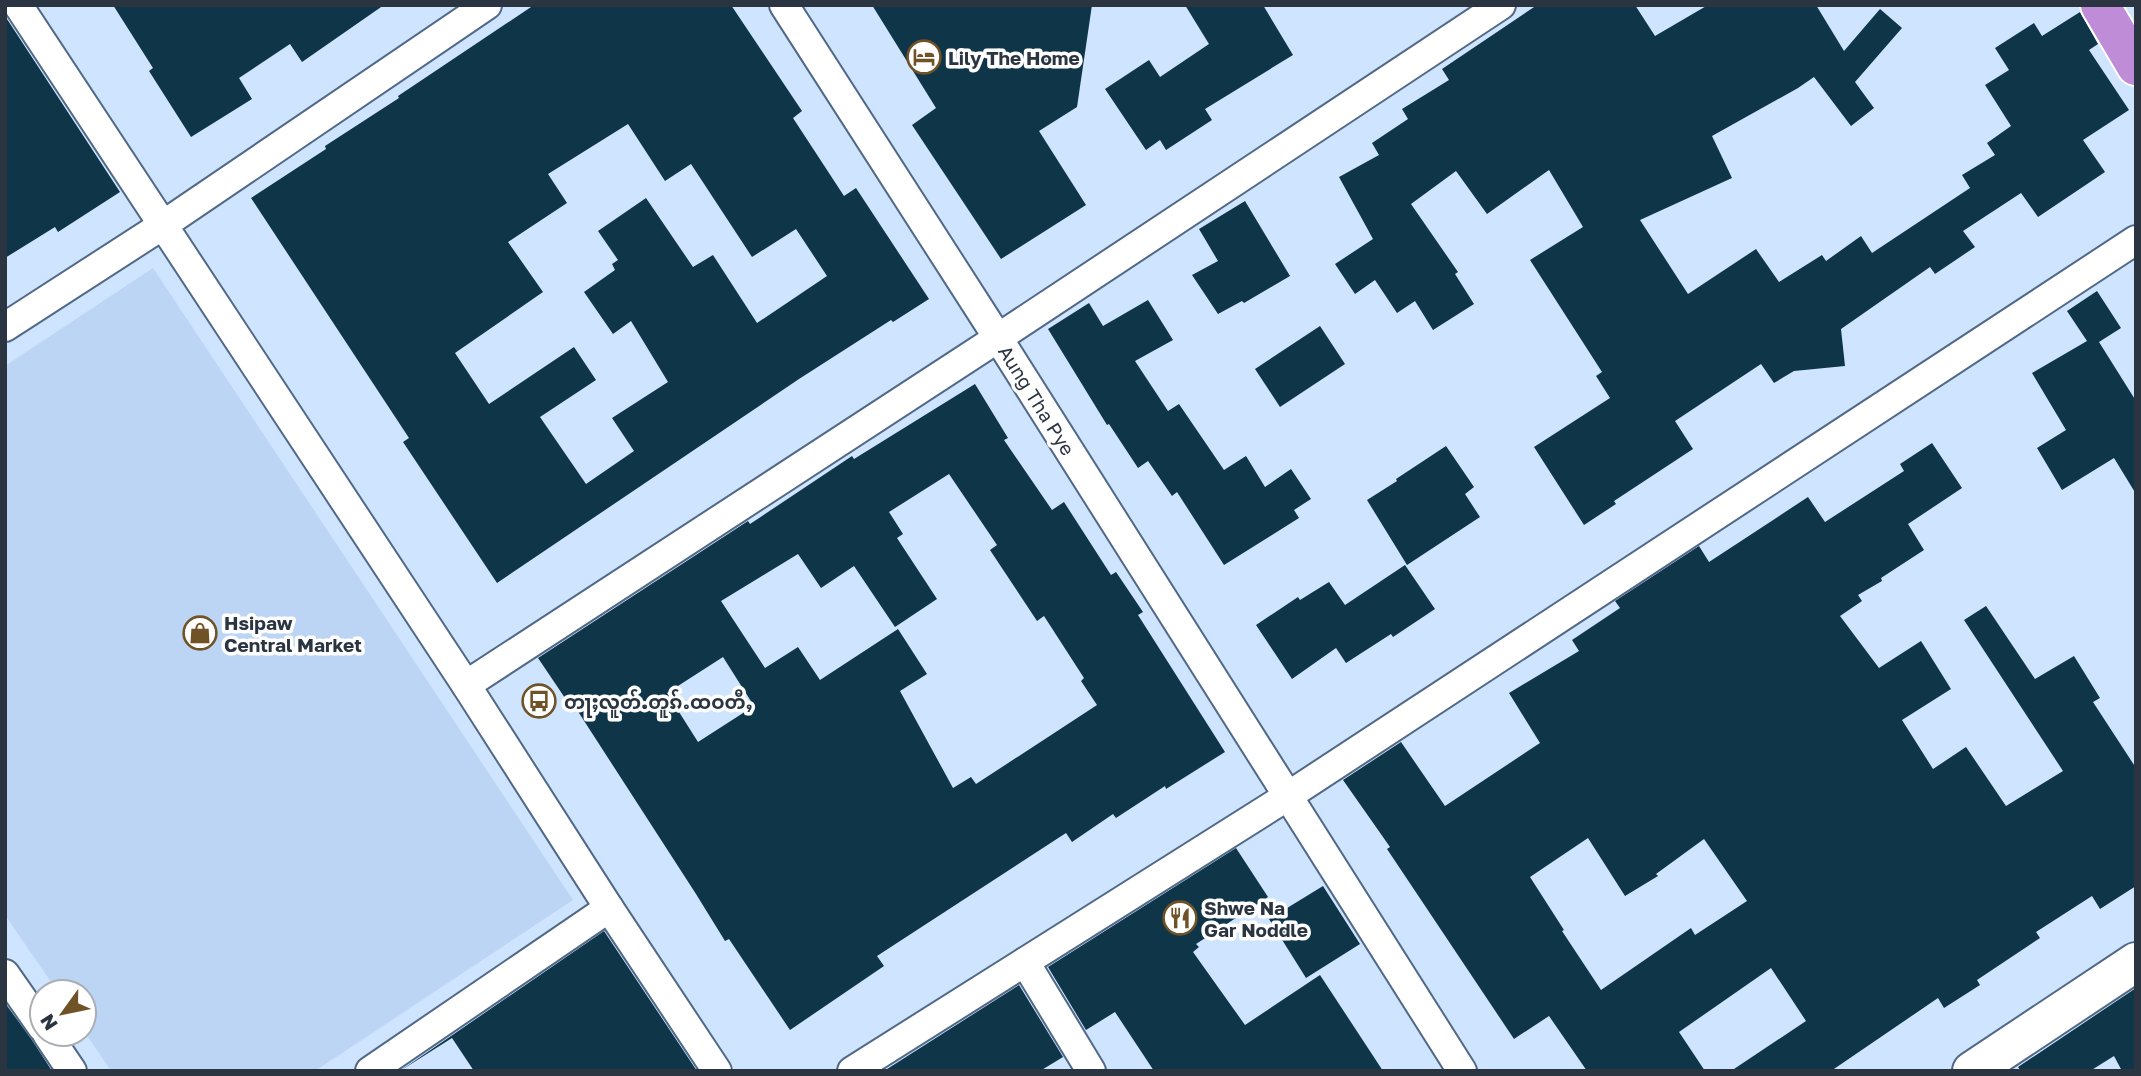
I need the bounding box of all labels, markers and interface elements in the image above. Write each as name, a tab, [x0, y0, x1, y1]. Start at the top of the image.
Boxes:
hotel icon: Lily The Home	[905, 38, 943, 76]
place label: Lily The Home	[948, 46, 1080, 69]
street label: Aung Tha Pye	[994, 341, 1080, 459]
place label: Hsipaw Central Market	[224, 611, 362, 656]
shop icon: Hsipaw Central Market	[181, 614, 219, 652]
bus stop icon: တႃႈလူတ်ႉတူၵ်ႉထဝတီႇ	[520, 682, 558, 720]
place label: တႃႈလူတ်ႉတူၵ်ႉထဝတီႇ	[564, 689, 753, 718]
place label: Shwe Na Gar Noddle	[1204, 896, 1308, 941]
restaurant icon: Shwe Na Gar Noddle	[1161, 899, 1199, 937]
north arrow	[28, 978, 98, 1048]
text: N	[35, 1010, 62, 1035]

